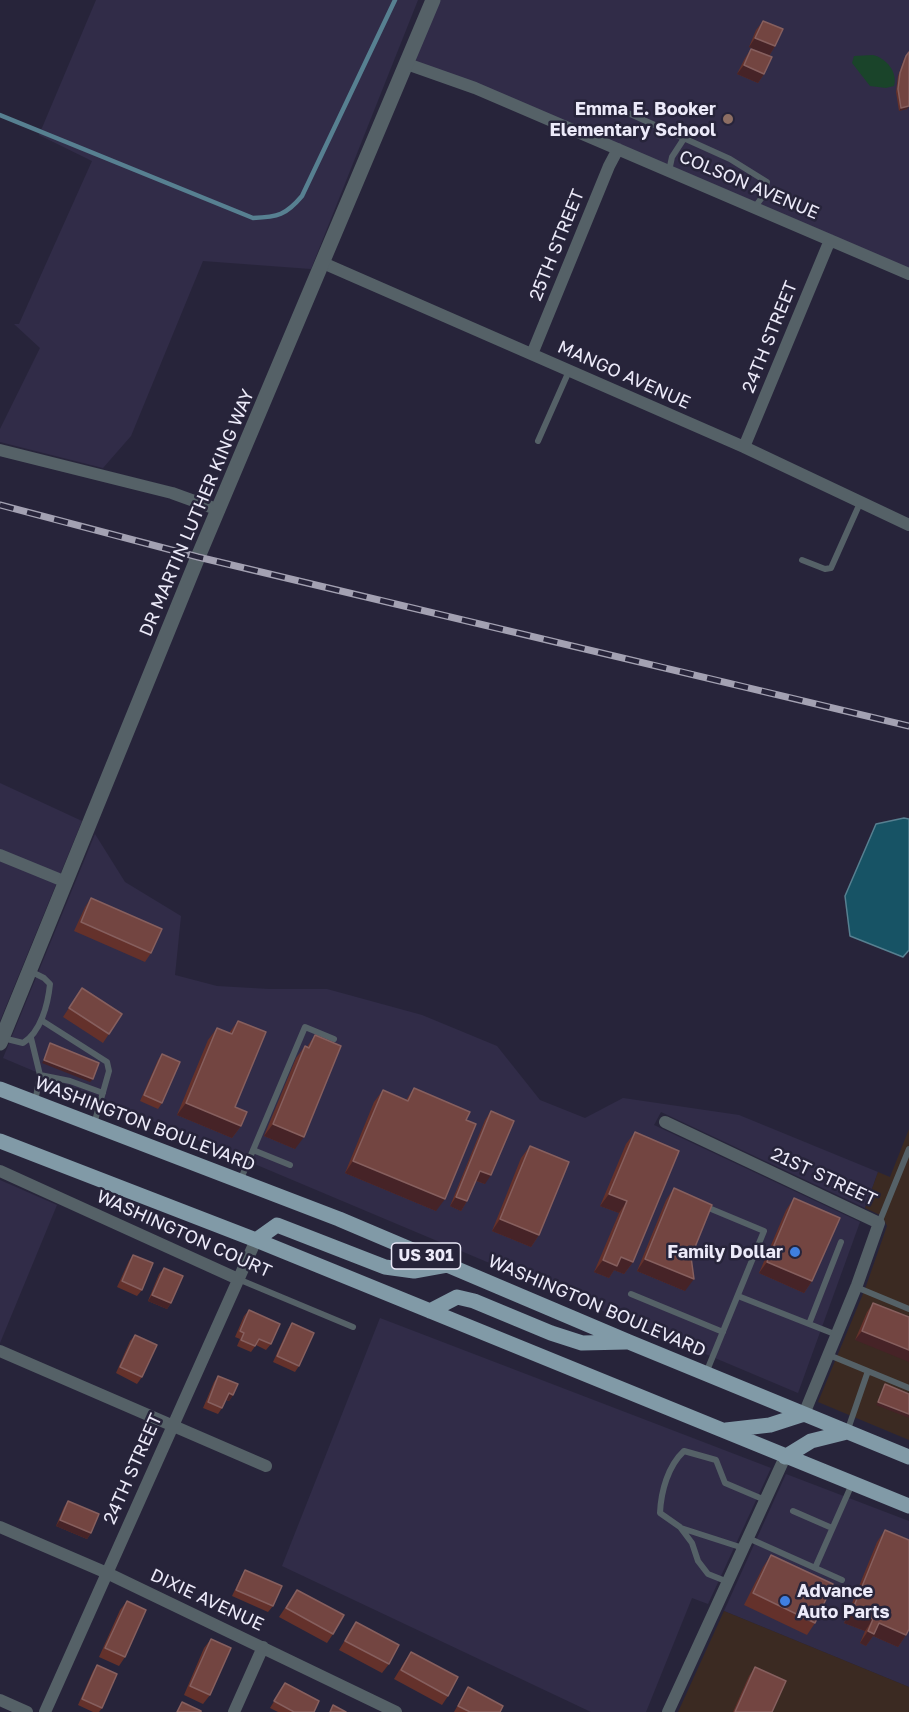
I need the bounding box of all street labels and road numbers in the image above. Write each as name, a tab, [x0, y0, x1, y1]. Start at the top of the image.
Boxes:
street label: COLSON AVENUE	[676, 146, 822, 224]
street label: 25TH STREET	[525, 186, 589, 304]
street label: 24TH STREET	[738, 278, 802, 396]
street label: MANGO AVENUE	[554, 336, 694, 414]
street label: DR MARTIN LUTHER KING WAY	[135, 386, 259, 640]
street label: WASHINGTON BOULEVARD	[32, 1072, 258, 1176]
street label: 21ST STREET	[768, 1143, 880, 1211]
street label: WASHINGTON COURT	[93, 1186, 275, 1282]
road number: US 301	[392, 1243, 460, 1269]
street label: WASHINGTON BOULEVARD	[485, 1250, 709, 1362]
street label: 24TH STREET	[99, 1410, 167, 1528]
street label: DIXIE AVENUE	[147, 1564, 267, 1636]

